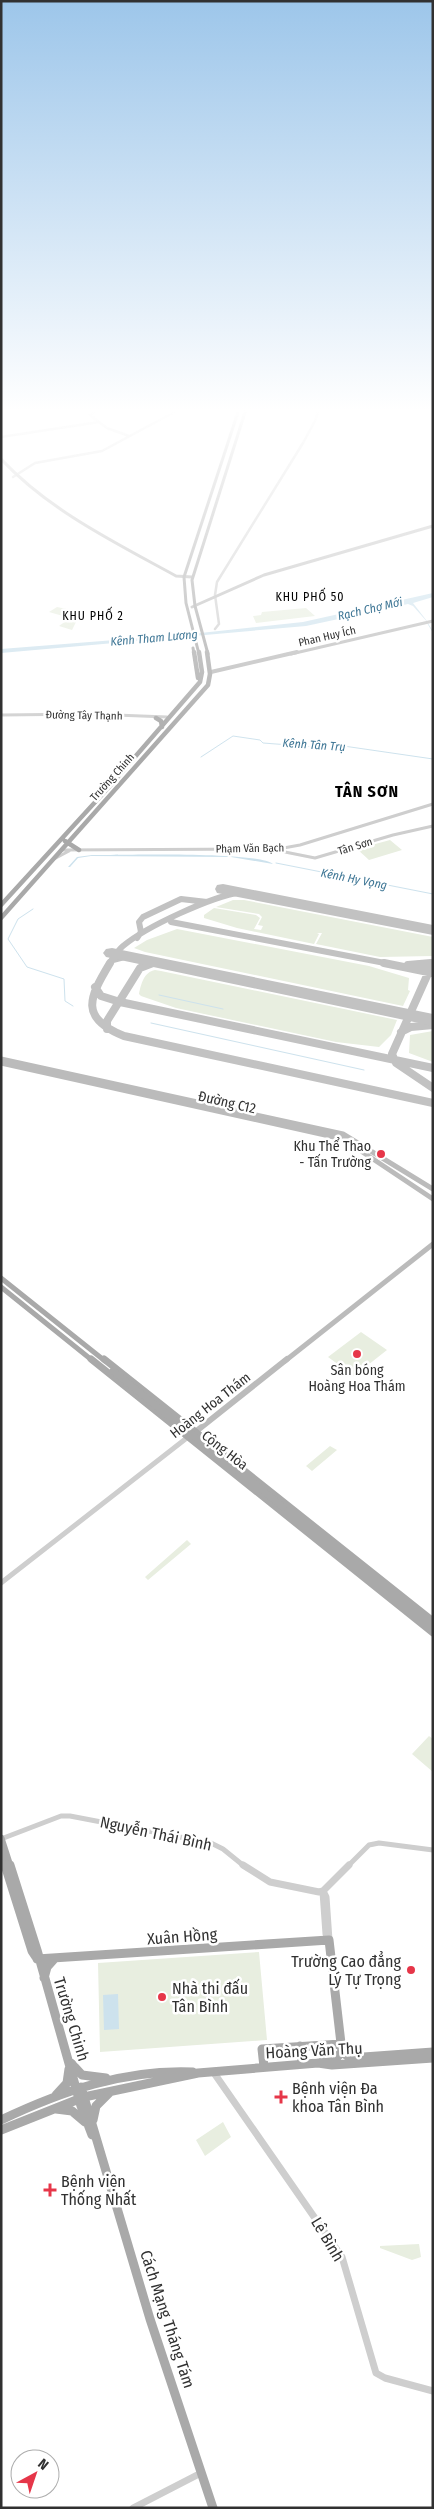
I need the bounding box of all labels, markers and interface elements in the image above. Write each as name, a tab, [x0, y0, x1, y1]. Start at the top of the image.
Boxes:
district label: KHU PHỐ 50	[275, 587, 345, 604]
water label: Rạch Chợ Mới	[336, 595, 404, 623]
district label: KHU PHỐ 2	[62, 606, 124, 623]
street label: Phan Huy Ích	[297, 623, 357, 649]
water label: Kênh Tham Lương	[110, 627, 198, 649]
street label: Đường Tây Thạnh	[45, 708, 123, 723]
water label: Kênh Tân Trụ	[282, 736, 346, 754]
street label: Trường Chinh	[88, 751, 137, 804]
district label: TÂN SƠN	[335, 781, 399, 801]
street label: Tân Sơn	[336, 835, 374, 858]
street label: Phạm Văn Bạch	[216, 841, 284, 856]
water label: Kênh Hy Vọng	[320, 866, 388, 892]
street label: Đường C12	[196, 1088, 257, 1117]
place label: Khu Thể Thao - Tấn Trường	[293, 1137, 371, 1171]
marker: Khu Thể Thao - Tấn Trường	[375, 1148, 387, 1160]
marker: Sân bóng Hoàng Hoa Thám	[351, 1348, 363, 1360]
place label: Sân bóng Hoàng Hoa Thám	[308, 1362, 406, 1395]
street label: Hoàng Hoa Thám	[167, 1369, 254, 1442]
street label: Cộng Hòa	[198, 1427, 251, 1474]
street label: Nguyễn Thái Bình	[98, 1812, 213, 1855]
street label: Xuân Hồng	[146, 1924, 218, 1948]
place label: Trường Cao đẳng Lý Tự Trọng	[291, 1951, 401, 1989]
marker: Trường Cao đẳng Lý Tự Trọng	[405, 1964, 417, 1976]
street label: Trường Chinh	[50, 1975, 93, 2063]
place label: Nhà thi đấu Tân Bình	[172, 1978, 248, 2016]
marker: Nhà thi đấu Tân Bình	[156, 1991, 168, 2003]
street label: Hoàng Văn Thụ	[265, 2038, 363, 2063]
place label: Bệnh viện Đa khoa Tân Bình	[292, 2079, 384, 2116]
marker: Bệnh viện Đa khoa Tân Bình	[274, 2090, 288, 2104]
place label: Bệnh viện Thống Nhất	[61, 2172, 137, 2209]
marker: Bệnh viện Thống Nhất	[43, 2183, 57, 2197]
street label: Lê Bình	[307, 2214, 348, 2265]
street label: Cách Mạng Tháng Tám	[136, 2248, 199, 2391]
north arrow	[10, 2449, 60, 2499]
text: N	[34, 2455, 52, 2474]

